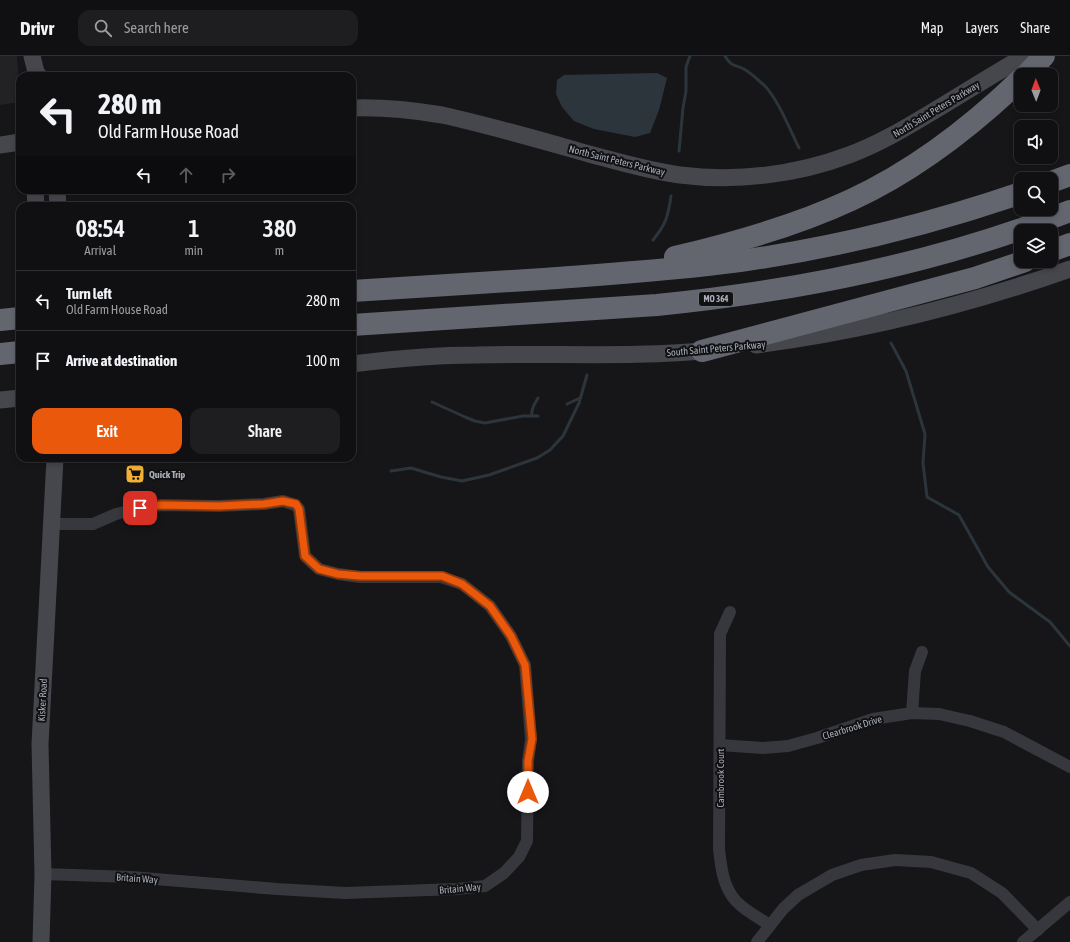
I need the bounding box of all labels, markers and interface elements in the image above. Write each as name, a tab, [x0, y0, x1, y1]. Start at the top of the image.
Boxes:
search box	[78, 10, 358, 46]
text: Drivr	[20, 17, 54, 39]
icon: search	[92, 17, 114, 39]
text: Search here	[124, 19, 189, 36]
text: Map	[921, 20, 943, 36]
text: Layers	[965, 20, 998, 36]
text: Share	[1020, 20, 1050, 36]
north arrow	[1014, 68, 1058, 112]
map controls	[1014, 68, 1058, 268]
street label: North Saint Peters Parkway	[891, 79, 981, 140]
icon: left	[32, 88, 84, 140]
text: 280 m	[98, 88, 161, 120]
button: sound	[1014, 120, 1058, 164]
text: Old Farm House Road	[98, 121, 239, 142]
street label: North Saint Peters Parkway	[568, 143, 666, 178]
icon: left	[133, 164, 155, 186]
icon: ahead	[175, 164, 197, 186]
icon: right	[217, 164, 239, 186]
button: search	[1014, 172, 1058, 216]
text: 08:54	[76, 215, 125, 242]
text: 1	[188, 215, 199, 242]
text: 380	[263, 215, 296, 242]
button: layers	[1014, 224, 1058, 268]
text: Arrival	[84, 243, 116, 258]
text: min	[184, 243, 203, 258]
text: m	[275, 243, 284, 258]
text: Turn left	[66, 285, 112, 302]
icon: left	[32, 290, 54, 312]
text: 280 m	[306, 292, 340, 309]
road number: MO 364	[699, 292, 733, 306]
text: Old Farm House Road	[66, 302, 168, 317]
street label: South Saint Peters Parkway	[666, 339, 766, 358]
icon: arrive	[32, 350, 54, 372]
text: Arrive at destination	[66, 352, 177, 369]
text: 100 m	[306, 352, 340, 369]
button: Exit	[32, 408, 182, 454]
button: Share	[190, 408, 340, 454]
supermarket icon: Quick Trip	[124, 463, 146, 485]
place label: Quick Trip	[149, 469, 185, 480]
pin	[123, 491, 157, 525]
icon: arrive	[129, 497, 151, 519]
street label: Kisker Road	[36, 678, 49, 722]
street label: Clearbrook Drive	[821, 713, 884, 742]
street label: Cambrook Court	[715, 748, 726, 807]
position arrow	[507, 771, 549, 813]
street label: Britain Way	[116, 872, 158, 885]
street label: Britain Way	[439, 881, 481, 896]

